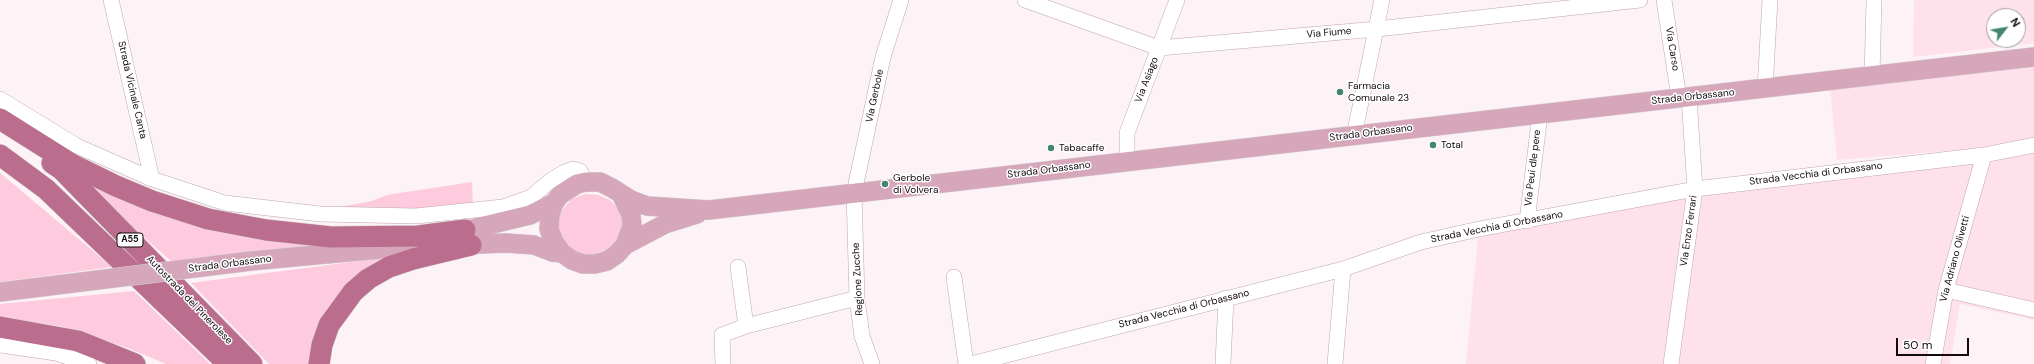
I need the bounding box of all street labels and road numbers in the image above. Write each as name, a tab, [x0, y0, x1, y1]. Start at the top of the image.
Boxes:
street label: Via Fiume	[1306, 25, 1352, 41]
street label: Via Carso	[1663, 26, 1681, 72]
street label: Strada Vicinale Canta	[115, 40, 149, 140]
street label: Via Asiago	[1133, 55, 1161, 105]
street label: Via Gerbole	[863, 68, 887, 124]
street label: Strada Orbassano	[1651, 87, 1735, 107]
street label: Strada Orbassano	[1329, 122, 1413, 144]
street label: Via Peui dle pere	[1522, 129, 1544, 207]
street label: Strada Orbassano	[1007, 159, 1091, 181]
street label: Strada Vecchia di Orbassano	[1749, 160, 1883, 188]
street label: Via Enzo Ferrari	[1678, 195, 1700, 267]
street label: Strada Vecchia di Orbassano	[1430, 208, 1564, 246]
street label: Via Adriano Olivetti	[1938, 215, 1972, 303]
road number: A55	[117, 233, 143, 247]
street label: Regione Zucche	[850, 242, 866, 316]
street label: Autostrada del Pinerolese	[143, 253, 235, 347]
street label: Strada Orbassano	[188, 253, 272, 275]
street label: Strada Vecchia di Orbassano	[1117, 287, 1251, 331]

